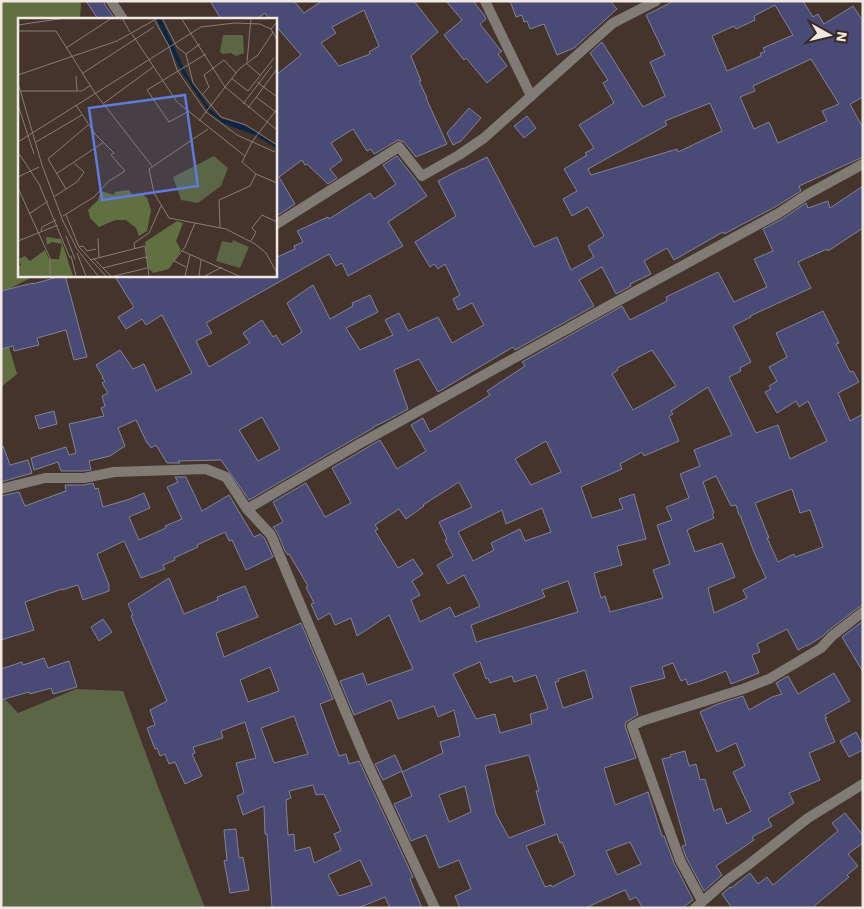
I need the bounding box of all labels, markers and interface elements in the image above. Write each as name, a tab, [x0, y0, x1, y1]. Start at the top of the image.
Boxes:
north arrow	[804, 10, 854, 60]
inset map	[18, 18, 276, 276]
text: N	[833, 31, 851, 43]

